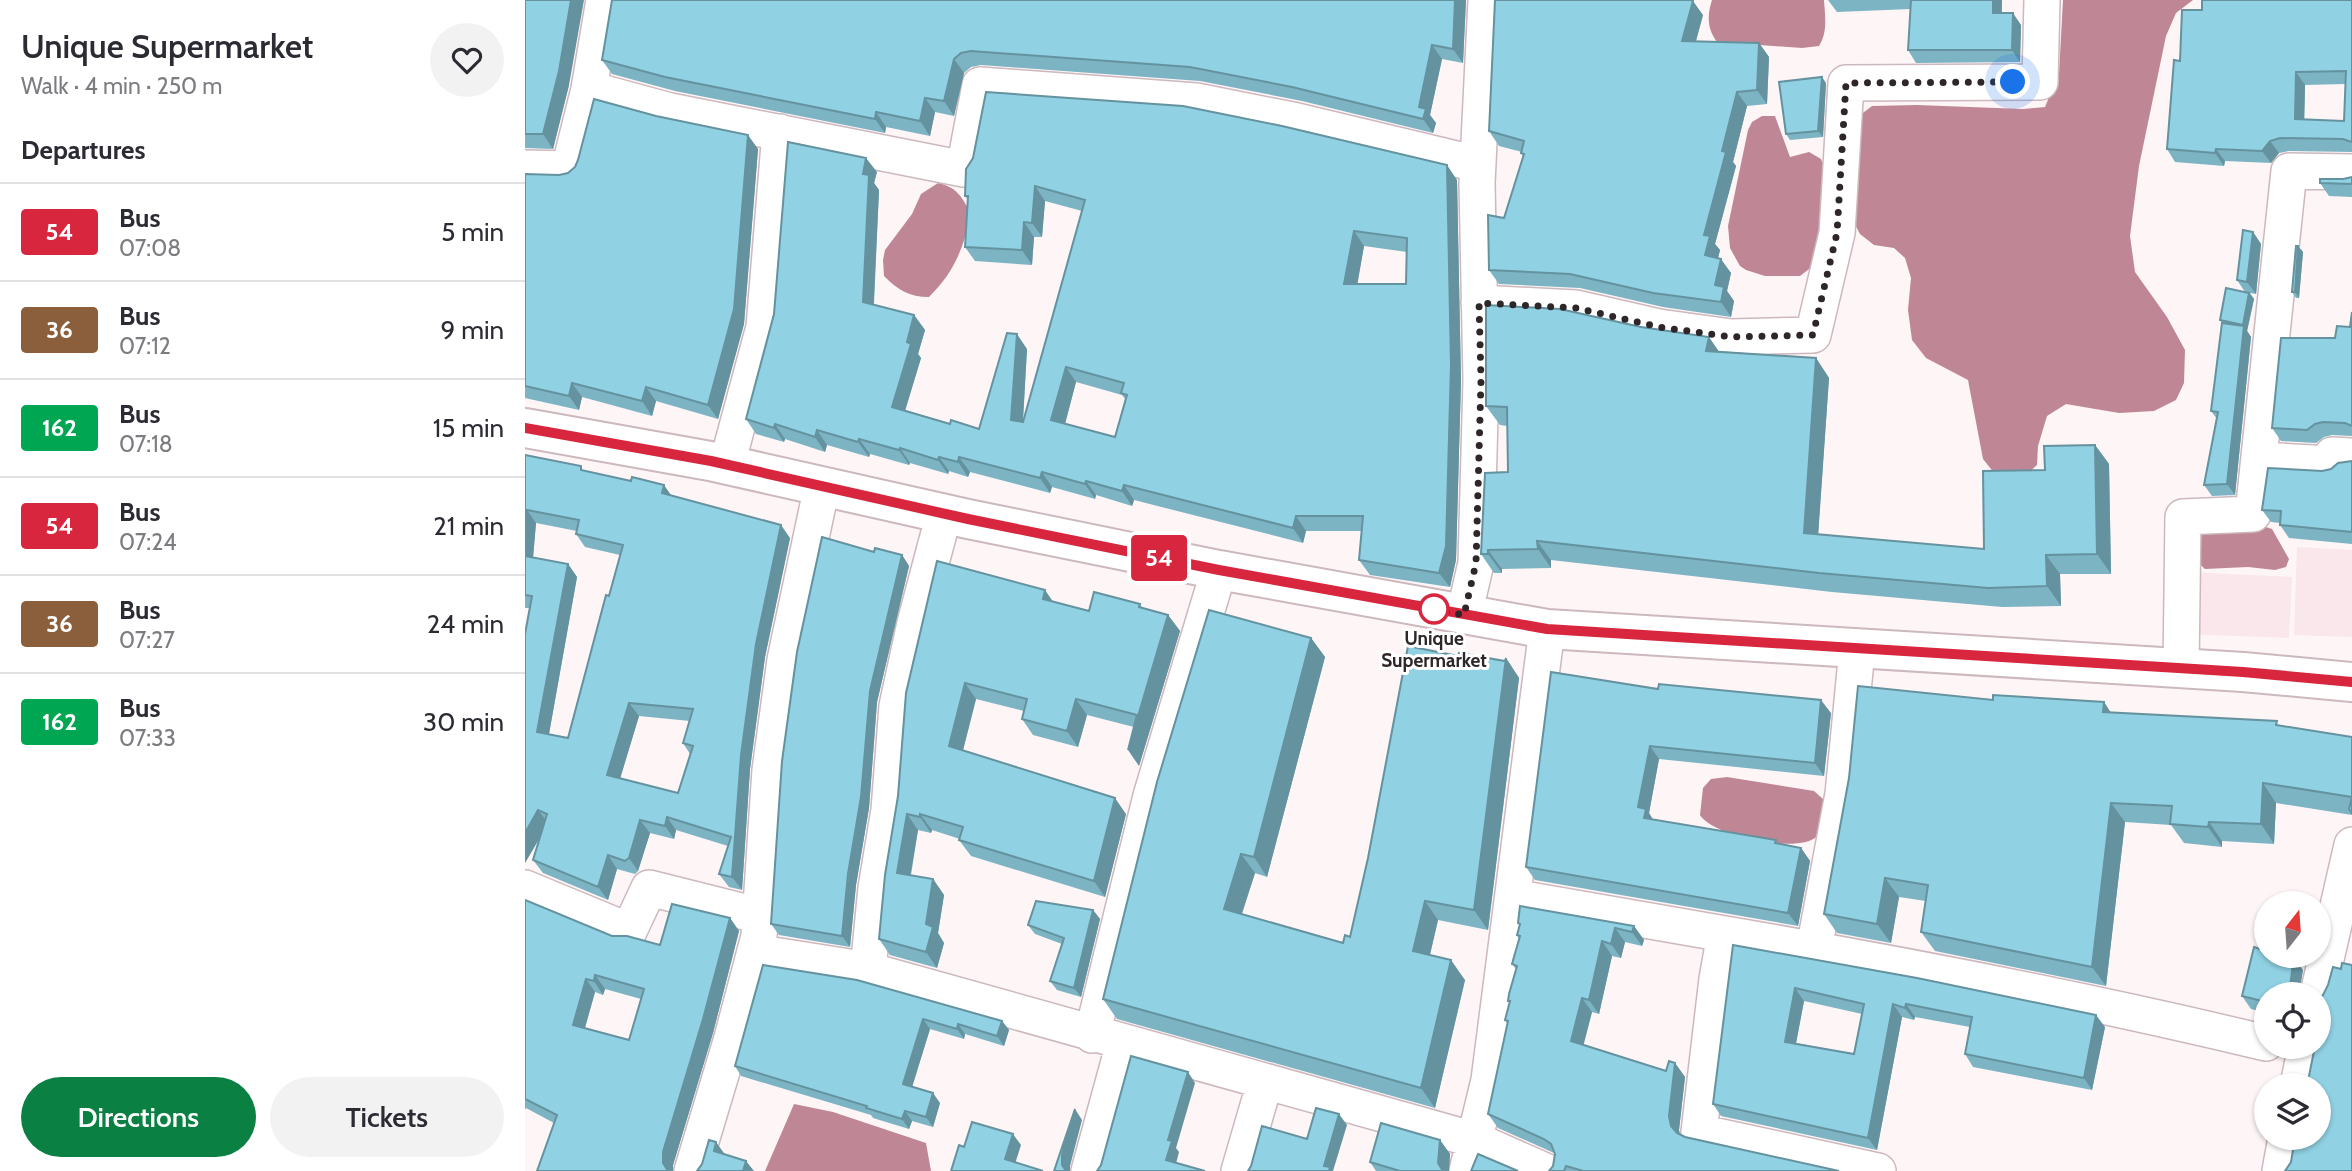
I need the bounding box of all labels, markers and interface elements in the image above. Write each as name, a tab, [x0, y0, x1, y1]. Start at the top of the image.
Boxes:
button: heart	[430, 23, 504, 97]
text: Unique Supermarket	[21, 26, 313, 66]
your location	[1995, 64, 2030, 99]
text: Walk · 4 min · 250 m	[21, 72, 223, 100]
text: Departures	[21, 134, 145, 166]
text: Bus	[119, 202, 160, 234]
text: 5 min	[441, 216, 504, 248]
text: 54	[46, 217, 73, 246]
text: 07:08	[119, 234, 181, 262]
text: Bus	[119, 300, 160, 332]
text: 9 min	[441, 314, 504, 346]
text: 36	[46, 315, 73, 344]
text: 07:12	[119, 332, 171, 360]
text: Bus	[119, 398, 160, 430]
text: 15 min	[433, 412, 504, 444]
text: 162	[42, 413, 77, 442]
text: 07:18	[119, 430, 173, 458]
text: Bus	[119, 496, 160, 528]
text: 21 min	[433, 510, 504, 542]
text: 54	[46, 511, 73, 540]
text: 07:24	[119, 528, 177, 556]
line badge: 54	[1127, 535, 1191, 581]
text: 54	[1145, 543, 1173, 572]
text: Bus	[119, 594, 160, 626]
marker: Unique Supermarket	[1419, 594, 1449, 624]
text: 24 min	[427, 608, 504, 640]
text: 36	[46, 609, 73, 638]
text: 07:27	[119, 626, 175, 654]
place label: Unique Supermarket	[1381, 627, 1487, 672]
text: Bus	[119, 692, 160, 724]
text: 30 min	[423, 706, 504, 738]
text: 162	[42, 707, 77, 736]
text: 07:33	[119, 724, 176, 752]
north arrow	[2254, 891, 2331, 968]
map controls	[2254, 891, 2331, 1150]
button: locate	[2254, 982, 2331, 1059]
button: layers	[2254, 1073, 2331, 1150]
button: Directions	[21, 1077, 256, 1157]
button: Tickets	[270, 1077, 504, 1157]

